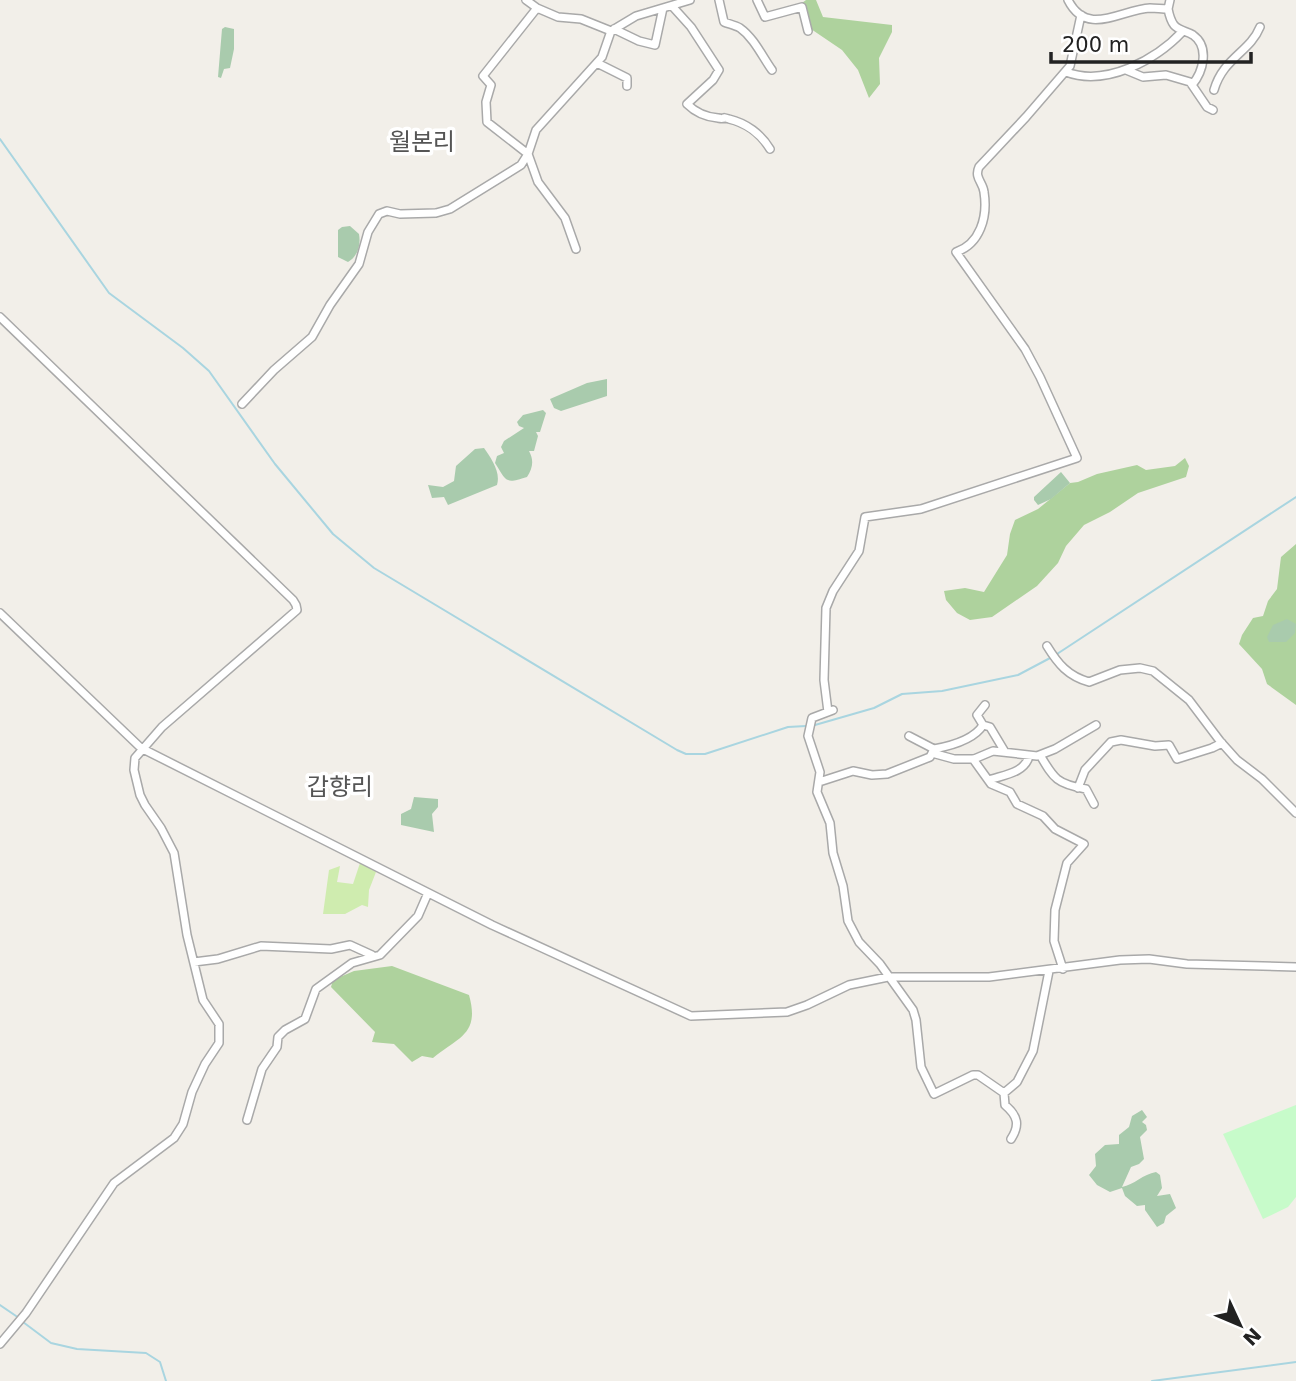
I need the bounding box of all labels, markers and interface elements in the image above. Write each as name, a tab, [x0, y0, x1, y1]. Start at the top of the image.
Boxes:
scale bar	[1051, 21, 1250, 65]
text: 200 m	[1062, 33, 1129, 57]
district label: 월본리	[389, 128, 455, 156]
district label: 갑향리	[307, 773, 373, 801]
north arrow	[1205, 1290, 1275, 1360]
text: N	[1239, 1323, 1266, 1350]

